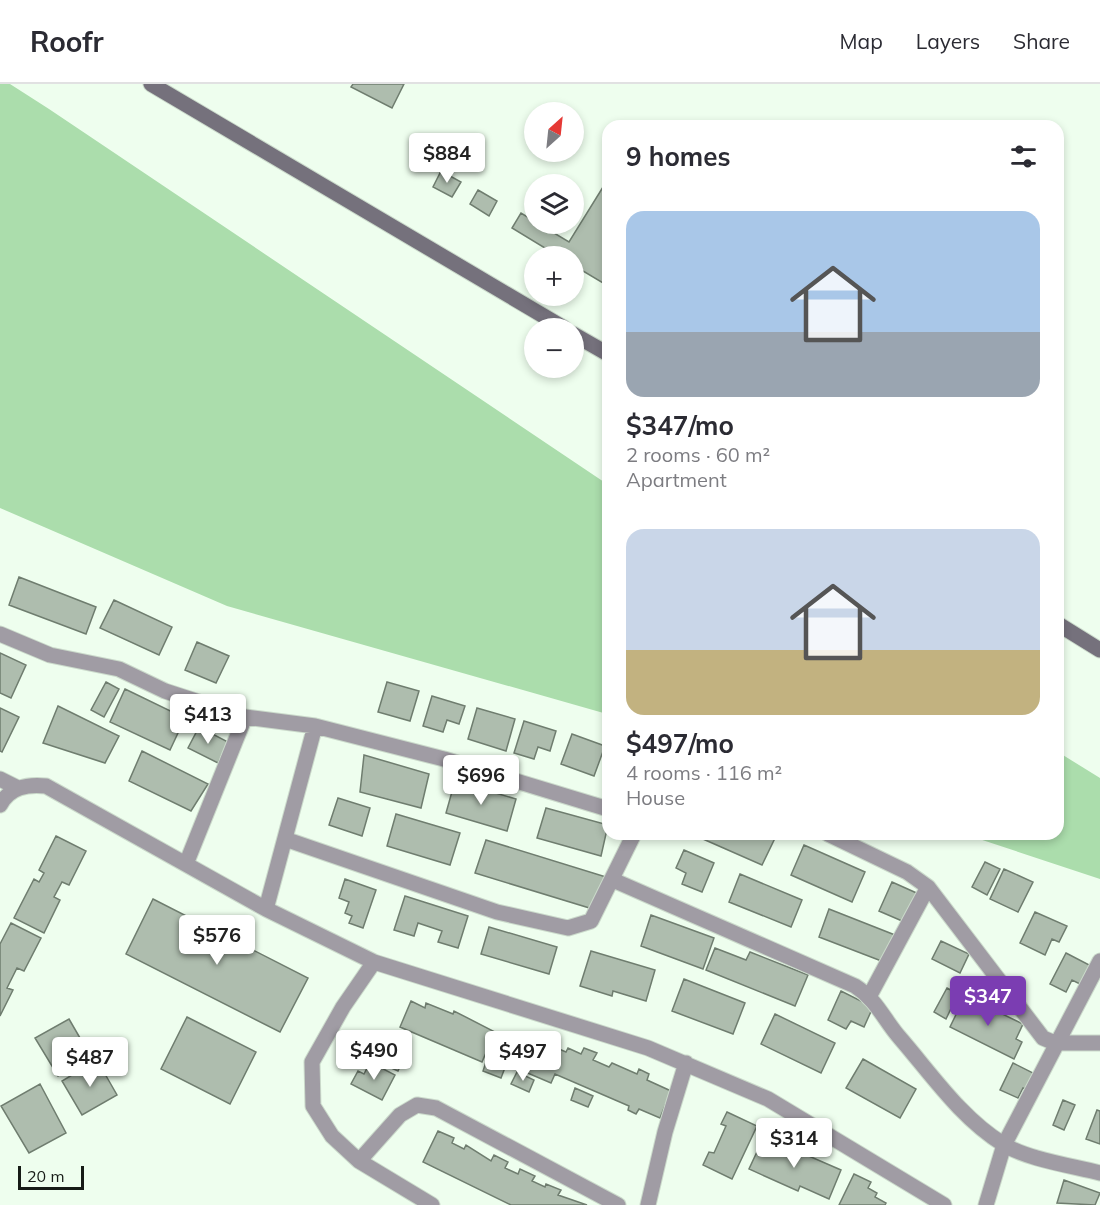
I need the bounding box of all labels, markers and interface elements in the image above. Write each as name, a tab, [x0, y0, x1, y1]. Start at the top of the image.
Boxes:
text: Roofr	[30, 24, 104, 59]
text: Map	[840, 28, 883, 54]
text: Layers	[916, 28, 980, 54]
text: Share	[1013, 28, 1070, 54]
north arrow	[524, 102, 584, 162]
map controls	[524, 102, 584, 378]
pin: $884	[411, 133, 483, 184]
text: $884	[423, 140, 471, 165]
text: 9 homes	[626, 140, 730, 173]
icon: filters	[1007, 140, 1040, 173]
button: layers	[524, 174, 584, 234]
button: +	[524, 246, 584, 306]
icon: home	[779, 250, 887, 358]
button: −	[524, 318, 584, 378]
text: $347/mo	[626, 409, 734, 442]
text: 2 rooms · 60 m²	[626, 442, 770, 467]
text: Apartment	[626, 467, 727, 492]
icon: home	[779, 568, 887, 676]
pin: $413	[172, 694, 244, 745]
text: $413	[184, 701, 232, 726]
text: $497/mo	[626, 727, 734, 760]
pin: $696	[445, 755, 517, 806]
text: 4 rooms · 116 m²	[626, 760, 782, 785]
text: $696	[457, 762, 505, 787]
text: House	[626, 785, 685, 810]
pin: $576	[181, 915, 253, 966]
text: $576	[193, 922, 241, 947]
pin: $347	[952, 976, 1024, 1027]
text: $347	[964, 983, 1012, 1008]
pin: $490	[338, 1030, 410, 1081]
pin: $497	[487, 1031, 559, 1082]
pin: $487	[54, 1037, 126, 1088]
text: $490	[350, 1037, 398, 1062]
text: $497	[499, 1038, 547, 1063]
text: $487	[66, 1044, 114, 1069]
pin: $314	[758, 1118, 830, 1169]
text: $314	[770, 1125, 818, 1150]
scale bar	[18, 1163, 84, 1190]
text: 20 m	[27, 1166, 64, 1186]

